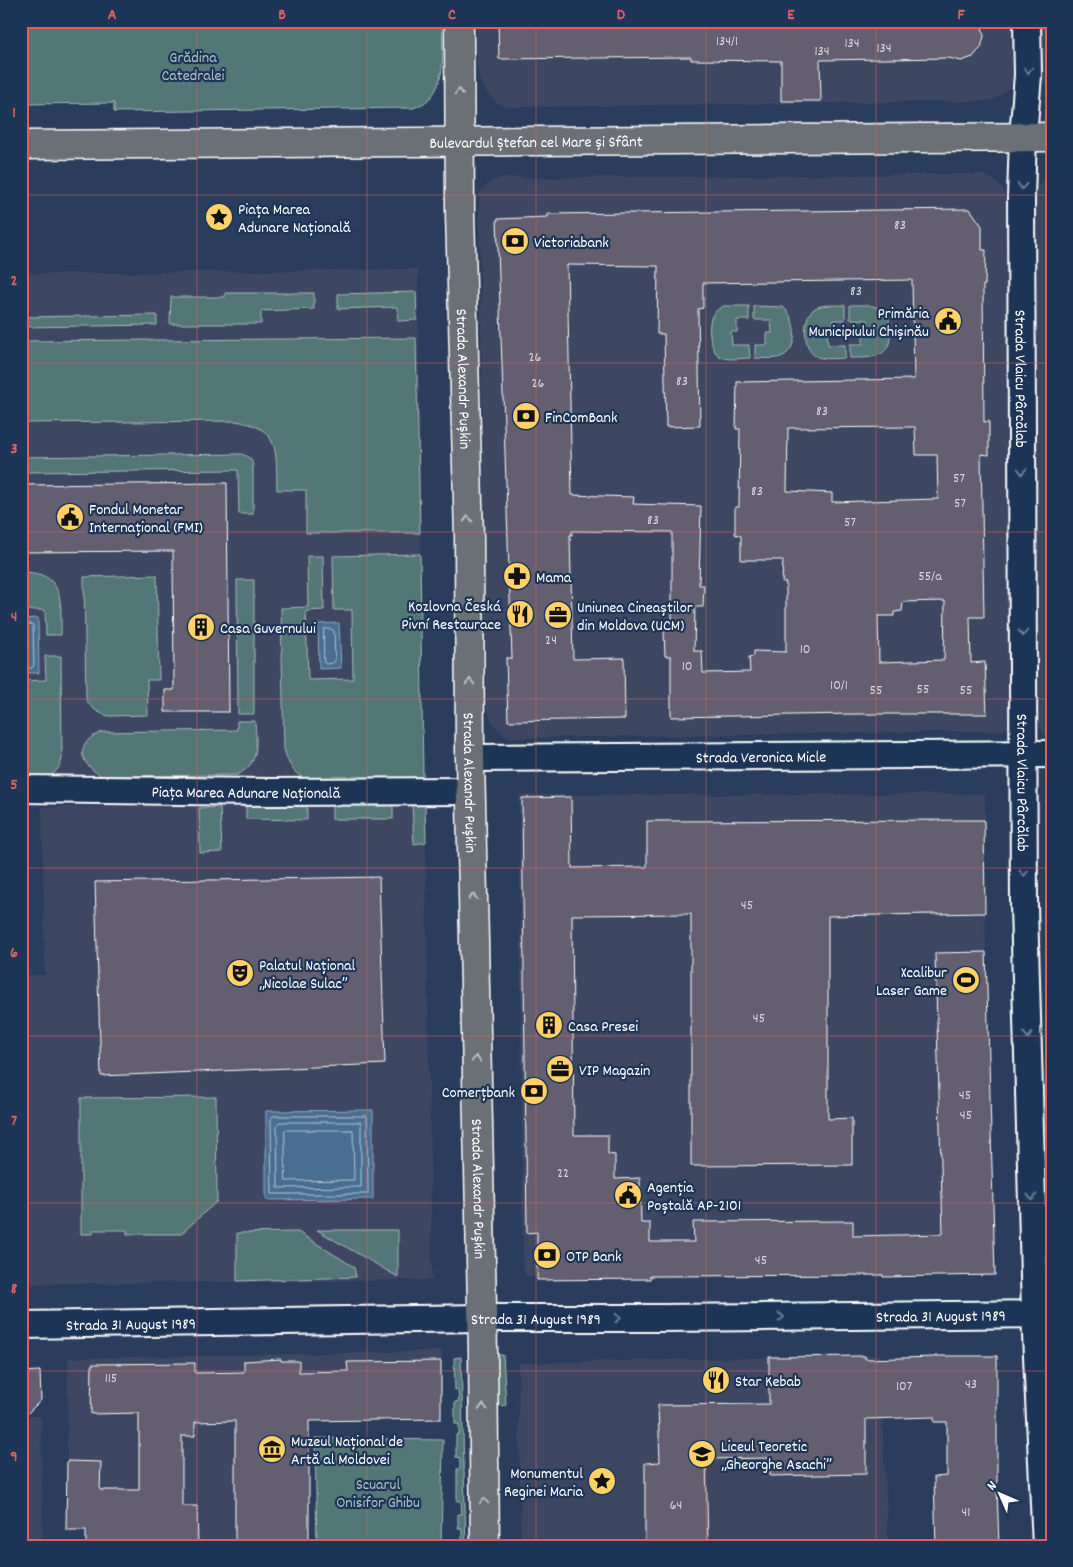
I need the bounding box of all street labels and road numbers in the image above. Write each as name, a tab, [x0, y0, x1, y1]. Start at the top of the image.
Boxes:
street label: Bulevardul Ștefan cel Mare și Sfânt	[429, 131, 643, 156]
street label: Strada Alexandr Pușkin	[449, 308, 476, 450]
street label: Strada Vlaicu Pârcălab	[1007, 310, 1031, 448]
street label: Strada Alexandr Pușkin	[456, 713, 481, 853]
street label: Strada Vlaicu Pârcălab	[1009, 714, 1033, 852]
street label: Strada Veronica Micle	[696, 747, 826, 770]
street label: Piața Marea Adunare Națională	[151, 782, 340, 806]
street label: Strada Alexandr Pușkin	[464, 1118, 490, 1259]
street label: Strada 31 August 1989	[876, 1305, 1006, 1330]
street label: Strada 31 August 1989	[471, 1309, 601, 1332]
street label: Strada 31 August 1989	[66, 1313, 196, 1338]

